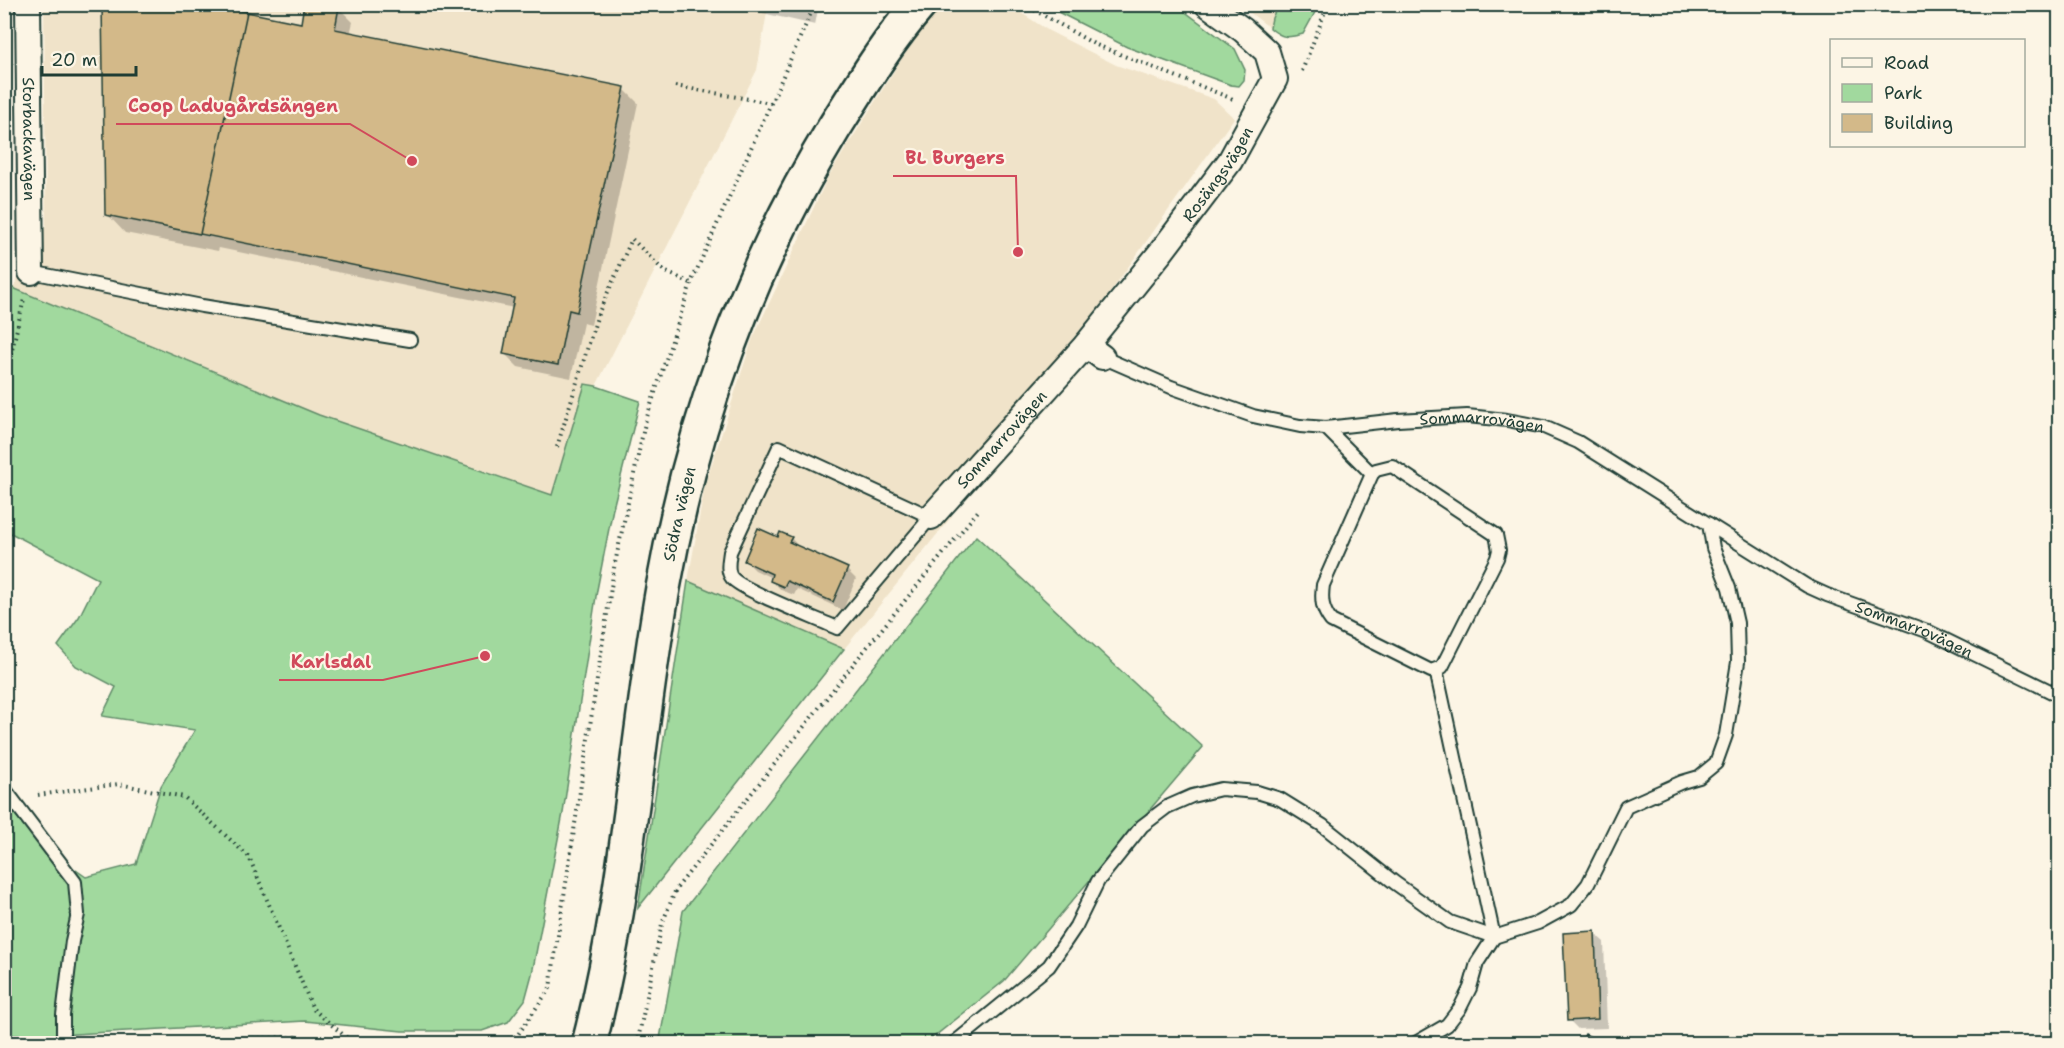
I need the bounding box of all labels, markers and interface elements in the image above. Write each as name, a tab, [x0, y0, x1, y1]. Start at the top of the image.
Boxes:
scale bar	[42, 39, 136, 77]
legend	[1830, 39, 2025, 147]
text: 20 m	[51, 48, 97, 72]
text: Road	[1884, 51, 1929, 75]
street label: Storbackavägen	[18, 77, 41, 201]
text: Park	[1884, 81, 1923, 105]
callout: Coop Ladugårdsängen	[116, 88, 350, 124]
text: Coop Ladugårdsängen	[128, 94, 338, 118]
text: Building	[1884, 111, 1953, 135]
street label: Rosängsvägen	[1177, 123, 1258, 226]
callout: BL Burgers	[893, 140, 1016, 176]
text: BL Burgers	[905, 146, 1005, 170]
street label: Sommarrovägen	[952, 385, 1051, 493]
street label: Sommarrovägen	[1419, 405, 1546, 437]
street label: Södra vägen	[658, 464, 700, 563]
street label: Sommarrovägen	[1853, 596, 1977, 663]
callout: Karlsdal	[279, 644, 383, 680]
text: Karlsdal	[291, 650, 371, 674]

